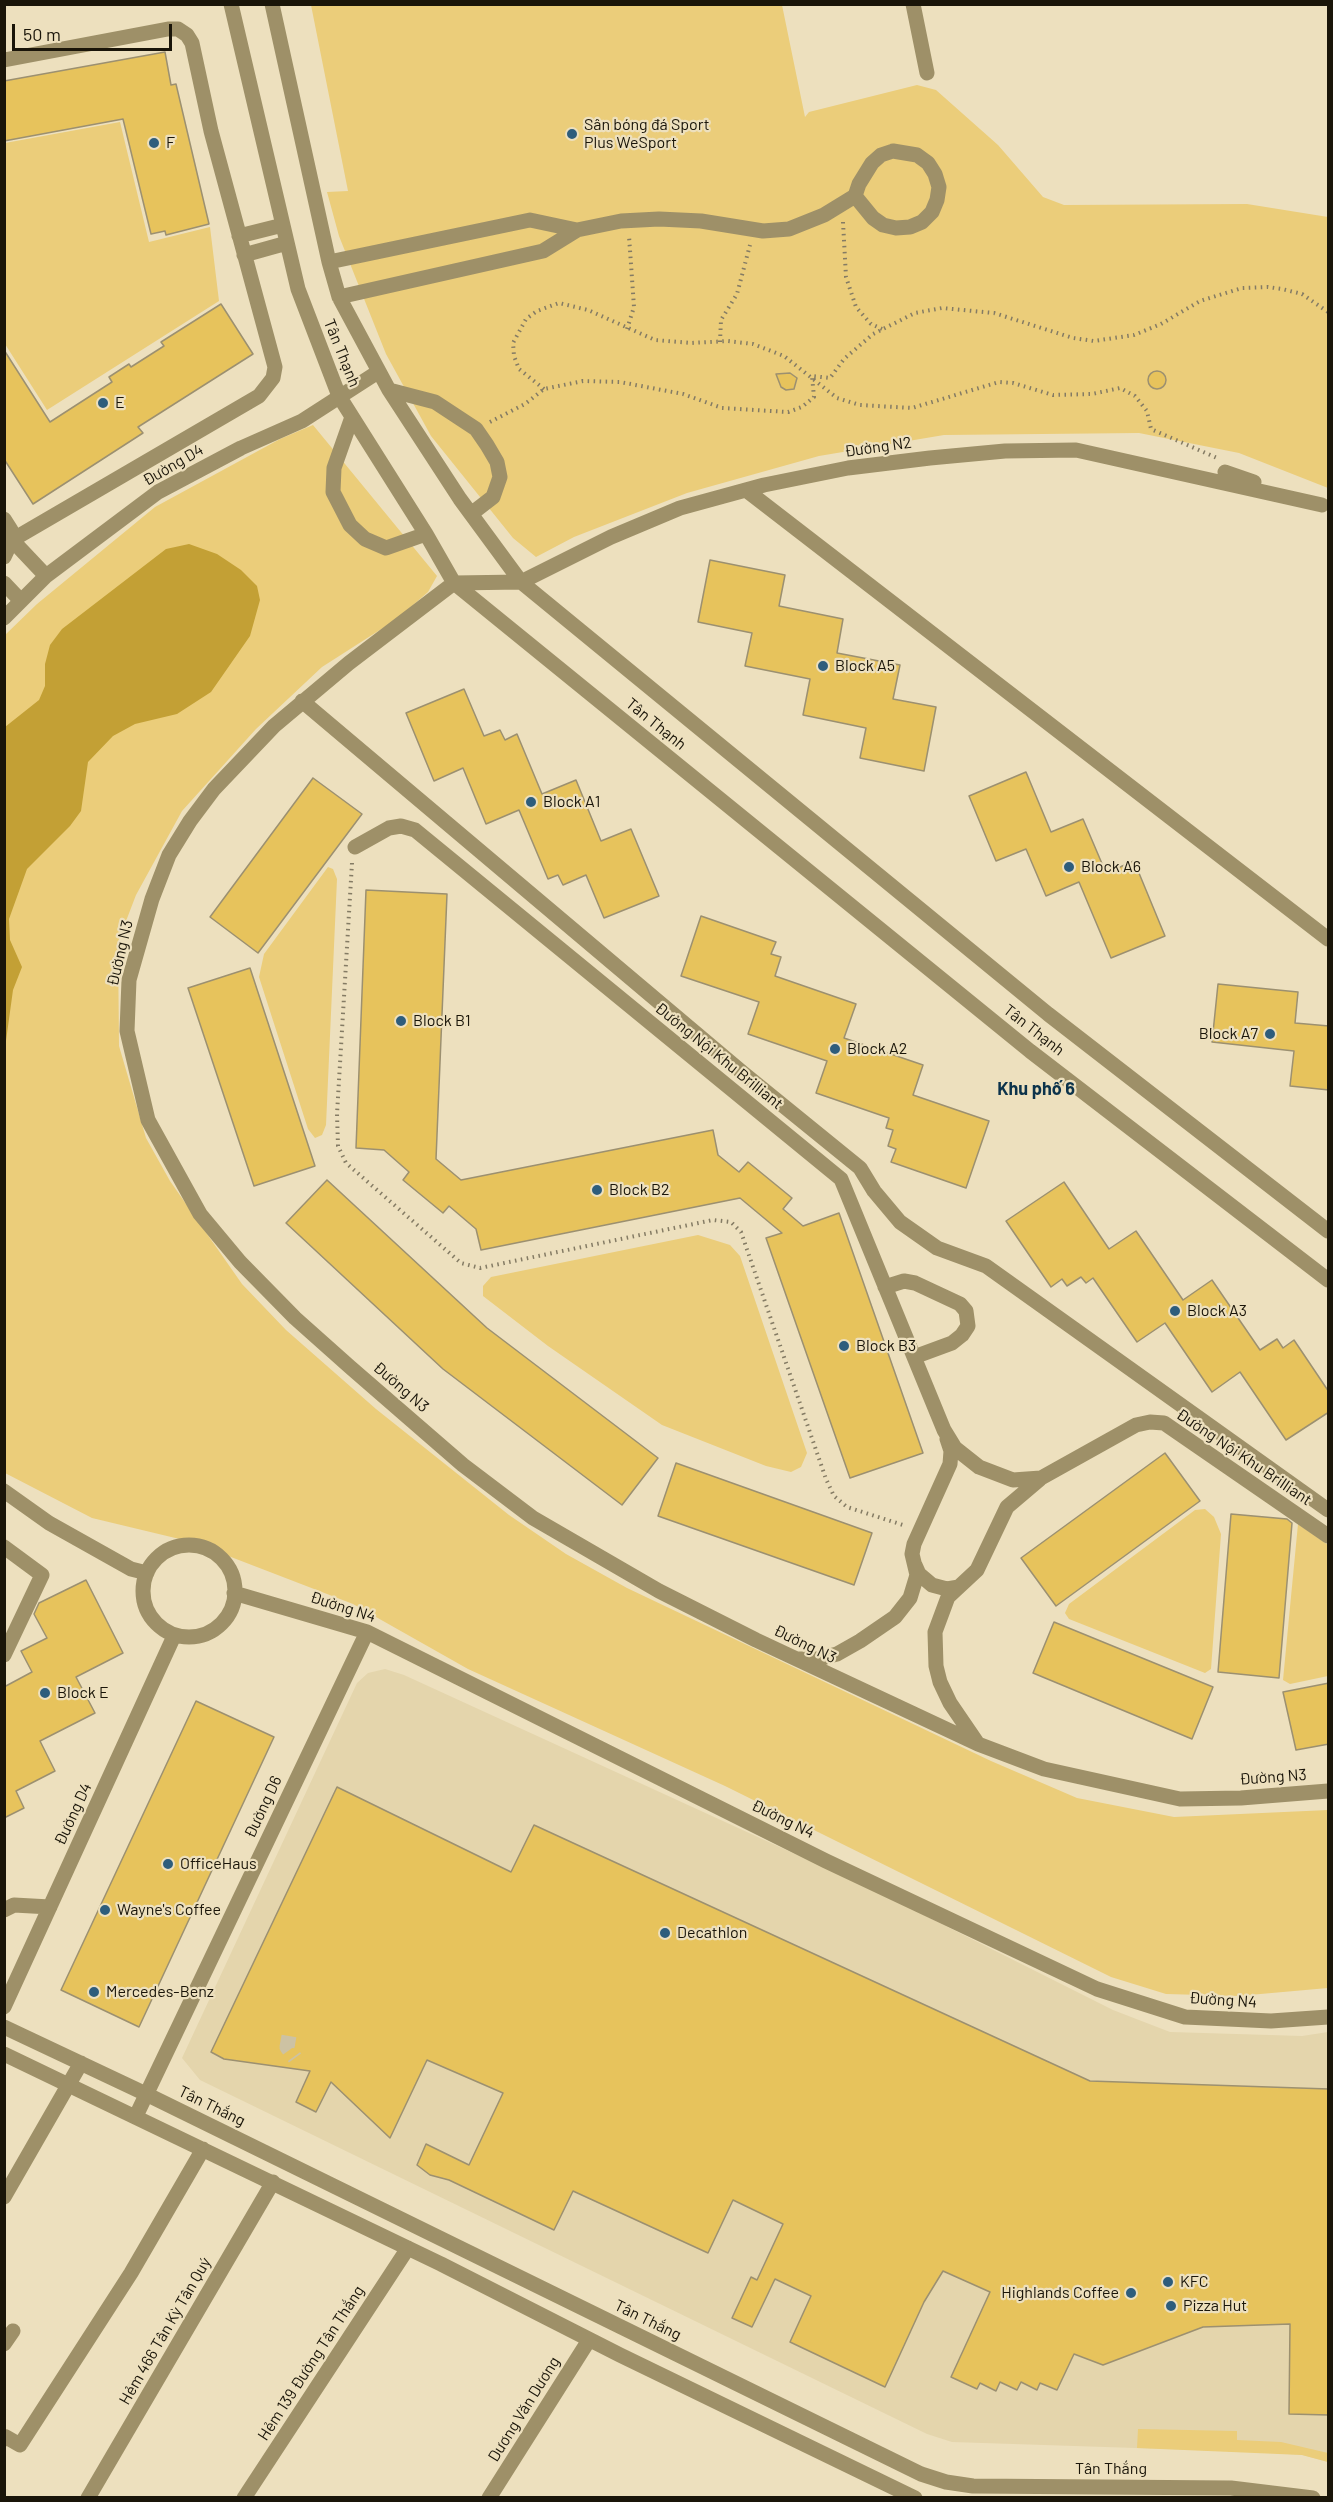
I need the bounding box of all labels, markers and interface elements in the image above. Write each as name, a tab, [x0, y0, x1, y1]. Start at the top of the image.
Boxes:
scale bar	[15, 12, 176, 50]
text: 50 m	[23, 23, 61, 45]
place label: Sân bóng đá Sport Plus WeSport	[584, 115, 710, 153]
marker: Sân bóng đá Sport Plus WeSport	[565, 127, 579, 141]
place label: F	[166, 133, 175, 153]
marker: F	[147, 136, 161, 150]
street label: Tân Thạnh	[320, 316, 364, 390]
place label: E	[115, 393, 125, 413]
marker: E	[96, 396, 110, 410]
street label: Đường N2	[843, 433, 913, 461]
street label: Đường D4	[139, 440, 207, 490]
place label: Block A5	[835, 656, 895, 676]
marker: Block A5	[816, 659, 830, 673]
street label: Tân Thạnh	[622, 694, 690, 754]
place label: Block A1	[543, 792, 600, 812]
marker: Block A1	[524, 795, 538, 809]
place label: Block A6	[1081, 857, 1141, 877]
marker: Block A6	[1062, 860, 1076, 874]
street label: Đường N3	[103, 918, 137, 988]
street label: Đường Nội Khu Brilliant	[651, 998, 787, 1114]
street label: Tân Thạnh	[1000, 1000, 1068, 1060]
place label: Block B1	[413, 1011, 471, 1031]
marker: Block B1	[394, 1014, 408, 1028]
place label: Block A7	[1199, 1024, 1258, 1044]
marker: Block A7	[1263, 1027, 1277, 1041]
place label: Block A2	[847, 1039, 907, 1059]
marker: Block A2	[828, 1042, 842, 1056]
district label: Khu phố 6	[997, 1078, 1075, 1100]
place label: Block B2	[609, 1180, 670, 1200]
marker: Block B2	[590, 1183, 604, 1197]
place label: Block A3	[1187, 1301, 1247, 1321]
marker: Block A3	[1168, 1304, 1182, 1318]
place label: Block B3	[856, 1336, 916, 1356]
marker: Block B3	[837, 1339, 851, 1353]
street label: Đường N3	[369, 1358, 433, 1416]
street label: Đường Nội Khu Brilliant	[1173, 1405, 1315, 1509]
street label: Đường N4	[308, 1587, 378, 1627]
street label: Đường N3	[771, 1621, 839, 1667]
place label: Block E	[57, 1683, 109, 1703]
marker: Block E	[38, 1686, 52, 1700]
street label: Đường N3	[1239, 1765, 1307, 1789]
street label: Đường D6	[240, 1773, 286, 1841]
street label: Đường D4	[50, 1780, 96, 1848]
street label: Đường N4	[748, 1795, 818, 1843]
place label: OfficeHaus	[180, 1854, 257, 1874]
marker: OfficeHaus	[161, 1857, 175, 1871]
place label: Wayne's Coffee	[117, 1900, 221, 1920]
marker: Wayne's Coffee	[98, 1903, 112, 1917]
place label: Decathlon	[677, 1923, 747, 1943]
marker: Decathlon	[658, 1926, 672, 1940]
place label: Mercedes-Benz	[106, 1982, 214, 2002]
marker: Mercedes-Benz	[87, 1985, 101, 1999]
street label: Đường N4	[1188, 1988, 1258, 2012]
street label: Tân Thắng	[175, 2082, 249, 2130]
street label: Hẻm 466 Tân Kỳ Tân Quý	[115, 2254, 215, 2408]
place label: KFC	[1180, 2272, 1209, 2292]
marker: KFC	[1161, 2275, 1175, 2289]
street label: Hẻm 139 Đường Tân Thắng	[254, 2282, 368, 2444]
place label: Highlands Coffee	[1001, 2283, 1119, 2303]
marker: Highlands Coffee	[1124, 2286, 1138, 2300]
street label: Tân Thắng	[611, 2296, 685, 2344]
place label: Pizza Hut	[1183, 2296, 1247, 2316]
marker: Pizza Hut	[1164, 2299, 1178, 2313]
street label: Dương Văn Dương	[484, 2353, 564, 2465]
street label: Tân Thắng	[1075, 2459, 1147, 2479]

